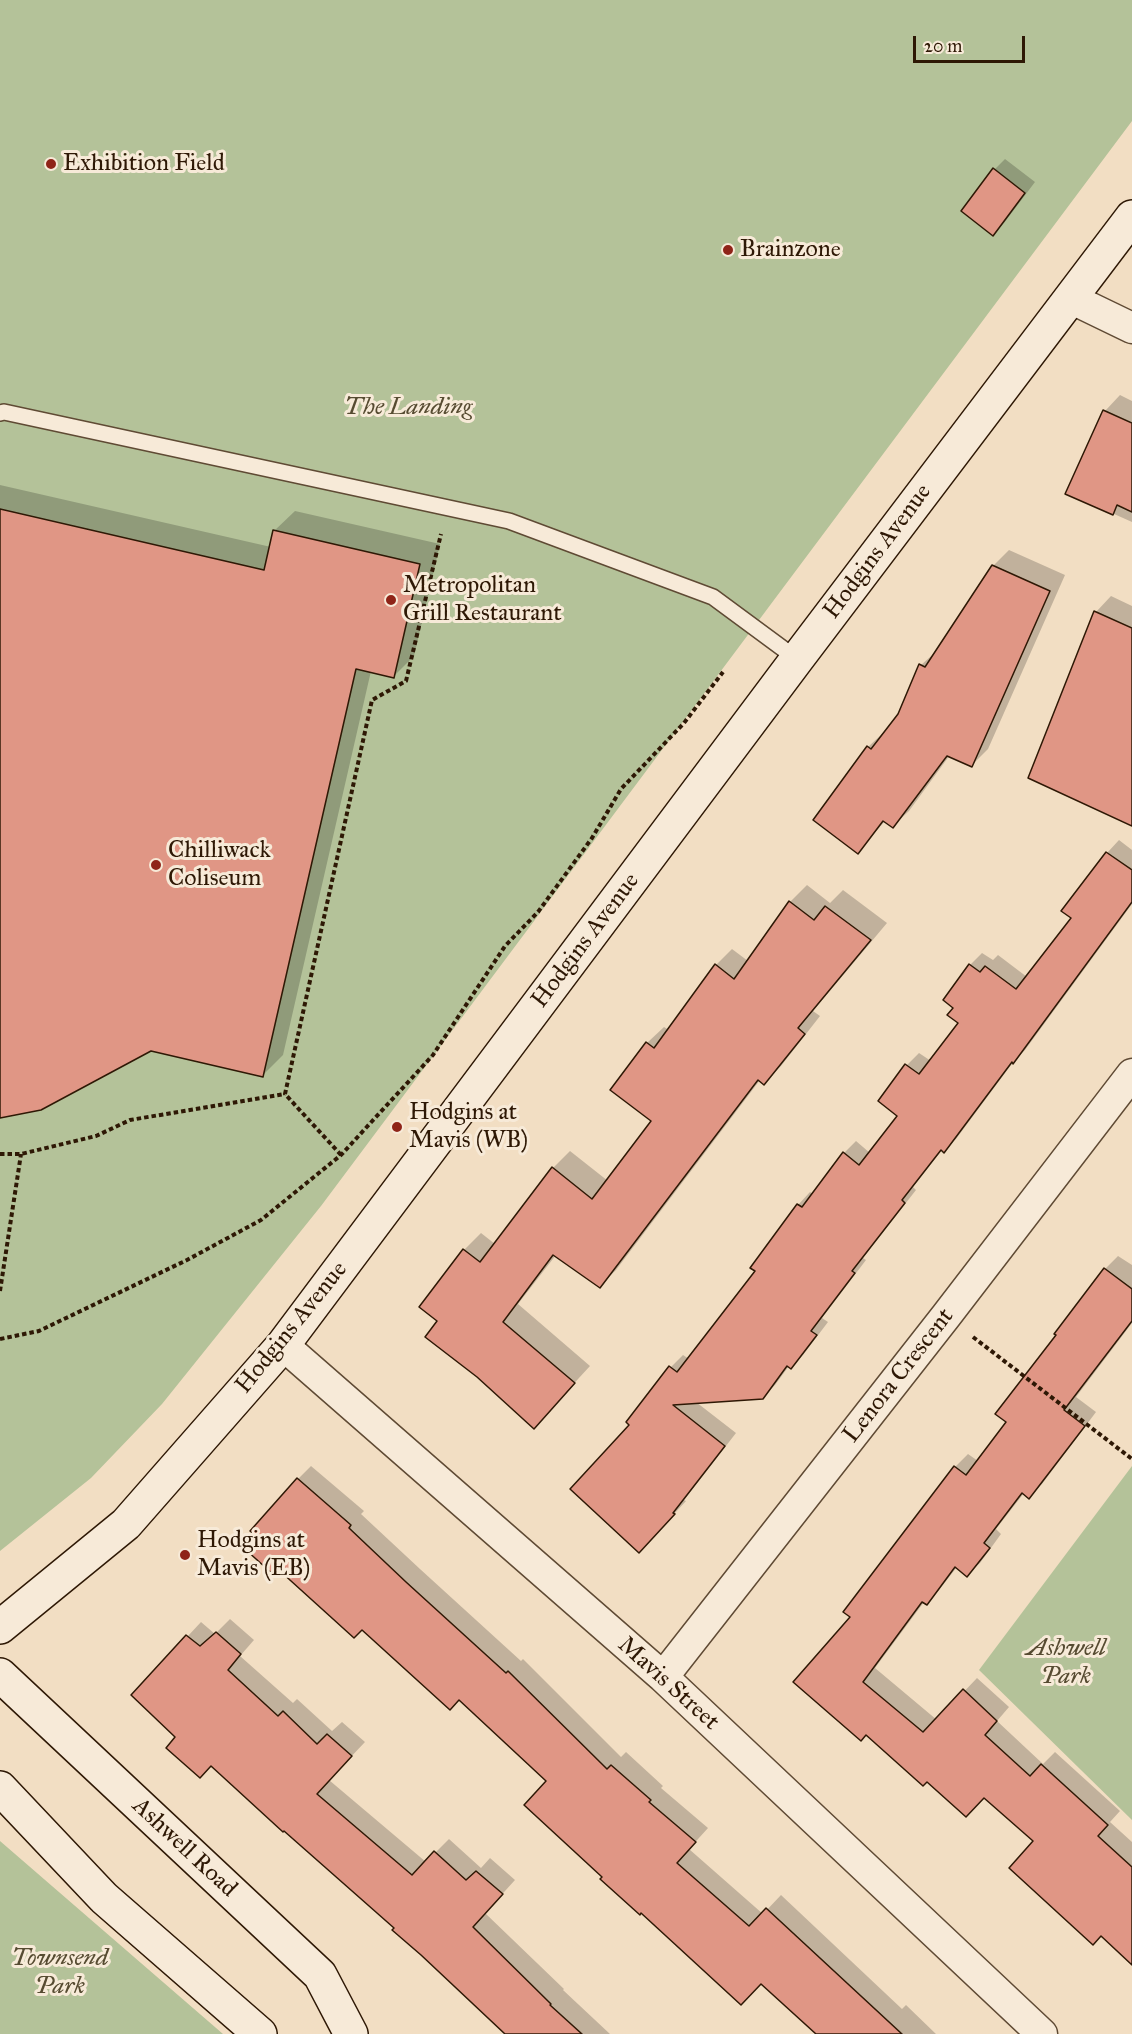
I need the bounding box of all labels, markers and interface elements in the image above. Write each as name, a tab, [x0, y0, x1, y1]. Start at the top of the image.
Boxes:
scale bar	[916, 24, 1028, 62]
text: 20 m	[924, 35, 962, 57]
place label: Exhibition Field	[63, 150, 225, 178]
marker: Exhibition Field	[44, 157, 58, 171]
place label: Brainzone	[740, 236, 841, 264]
marker: Brainzone	[721, 243, 735, 257]
park label: The Landing	[344, 394, 472, 422]
street label: Hodgins Avenue	[818, 479, 938, 625]
place label: Metropolitan Grill Restaurant	[403, 572, 562, 628]
marker: Metropolitan Grill Restaurant	[384, 593, 398, 607]
place label: Chilliwack Coliseum	[168, 837, 271, 893]
marker: Chilliwack Coliseum	[149, 858, 163, 872]
street label: Hodgins Avenue	[526, 868, 646, 1014]
place label: Hodgins at Mavis (WB)	[409, 1099, 528, 1155]
marker: Hodgins at Mavis (WB)	[390, 1120, 404, 1134]
street label: Hodgins Avenue	[230, 1256, 354, 1400]
street label: Lenora Crescent	[838, 1303, 960, 1449]
place label: Hodgins at Mavis (EB)	[197, 1527, 310, 1583]
marker: Hodgins at Mavis (EB)	[178, 1548, 192, 1562]
street label: Mavis Street	[611, 1631, 725, 1737]
park label: Ashwell Park	[1026, 1635, 1106, 1691]
street label: Ashwell Road	[126, 1792, 242, 1904]
park label: Townsend Park	[12, 1945, 108, 2001]

